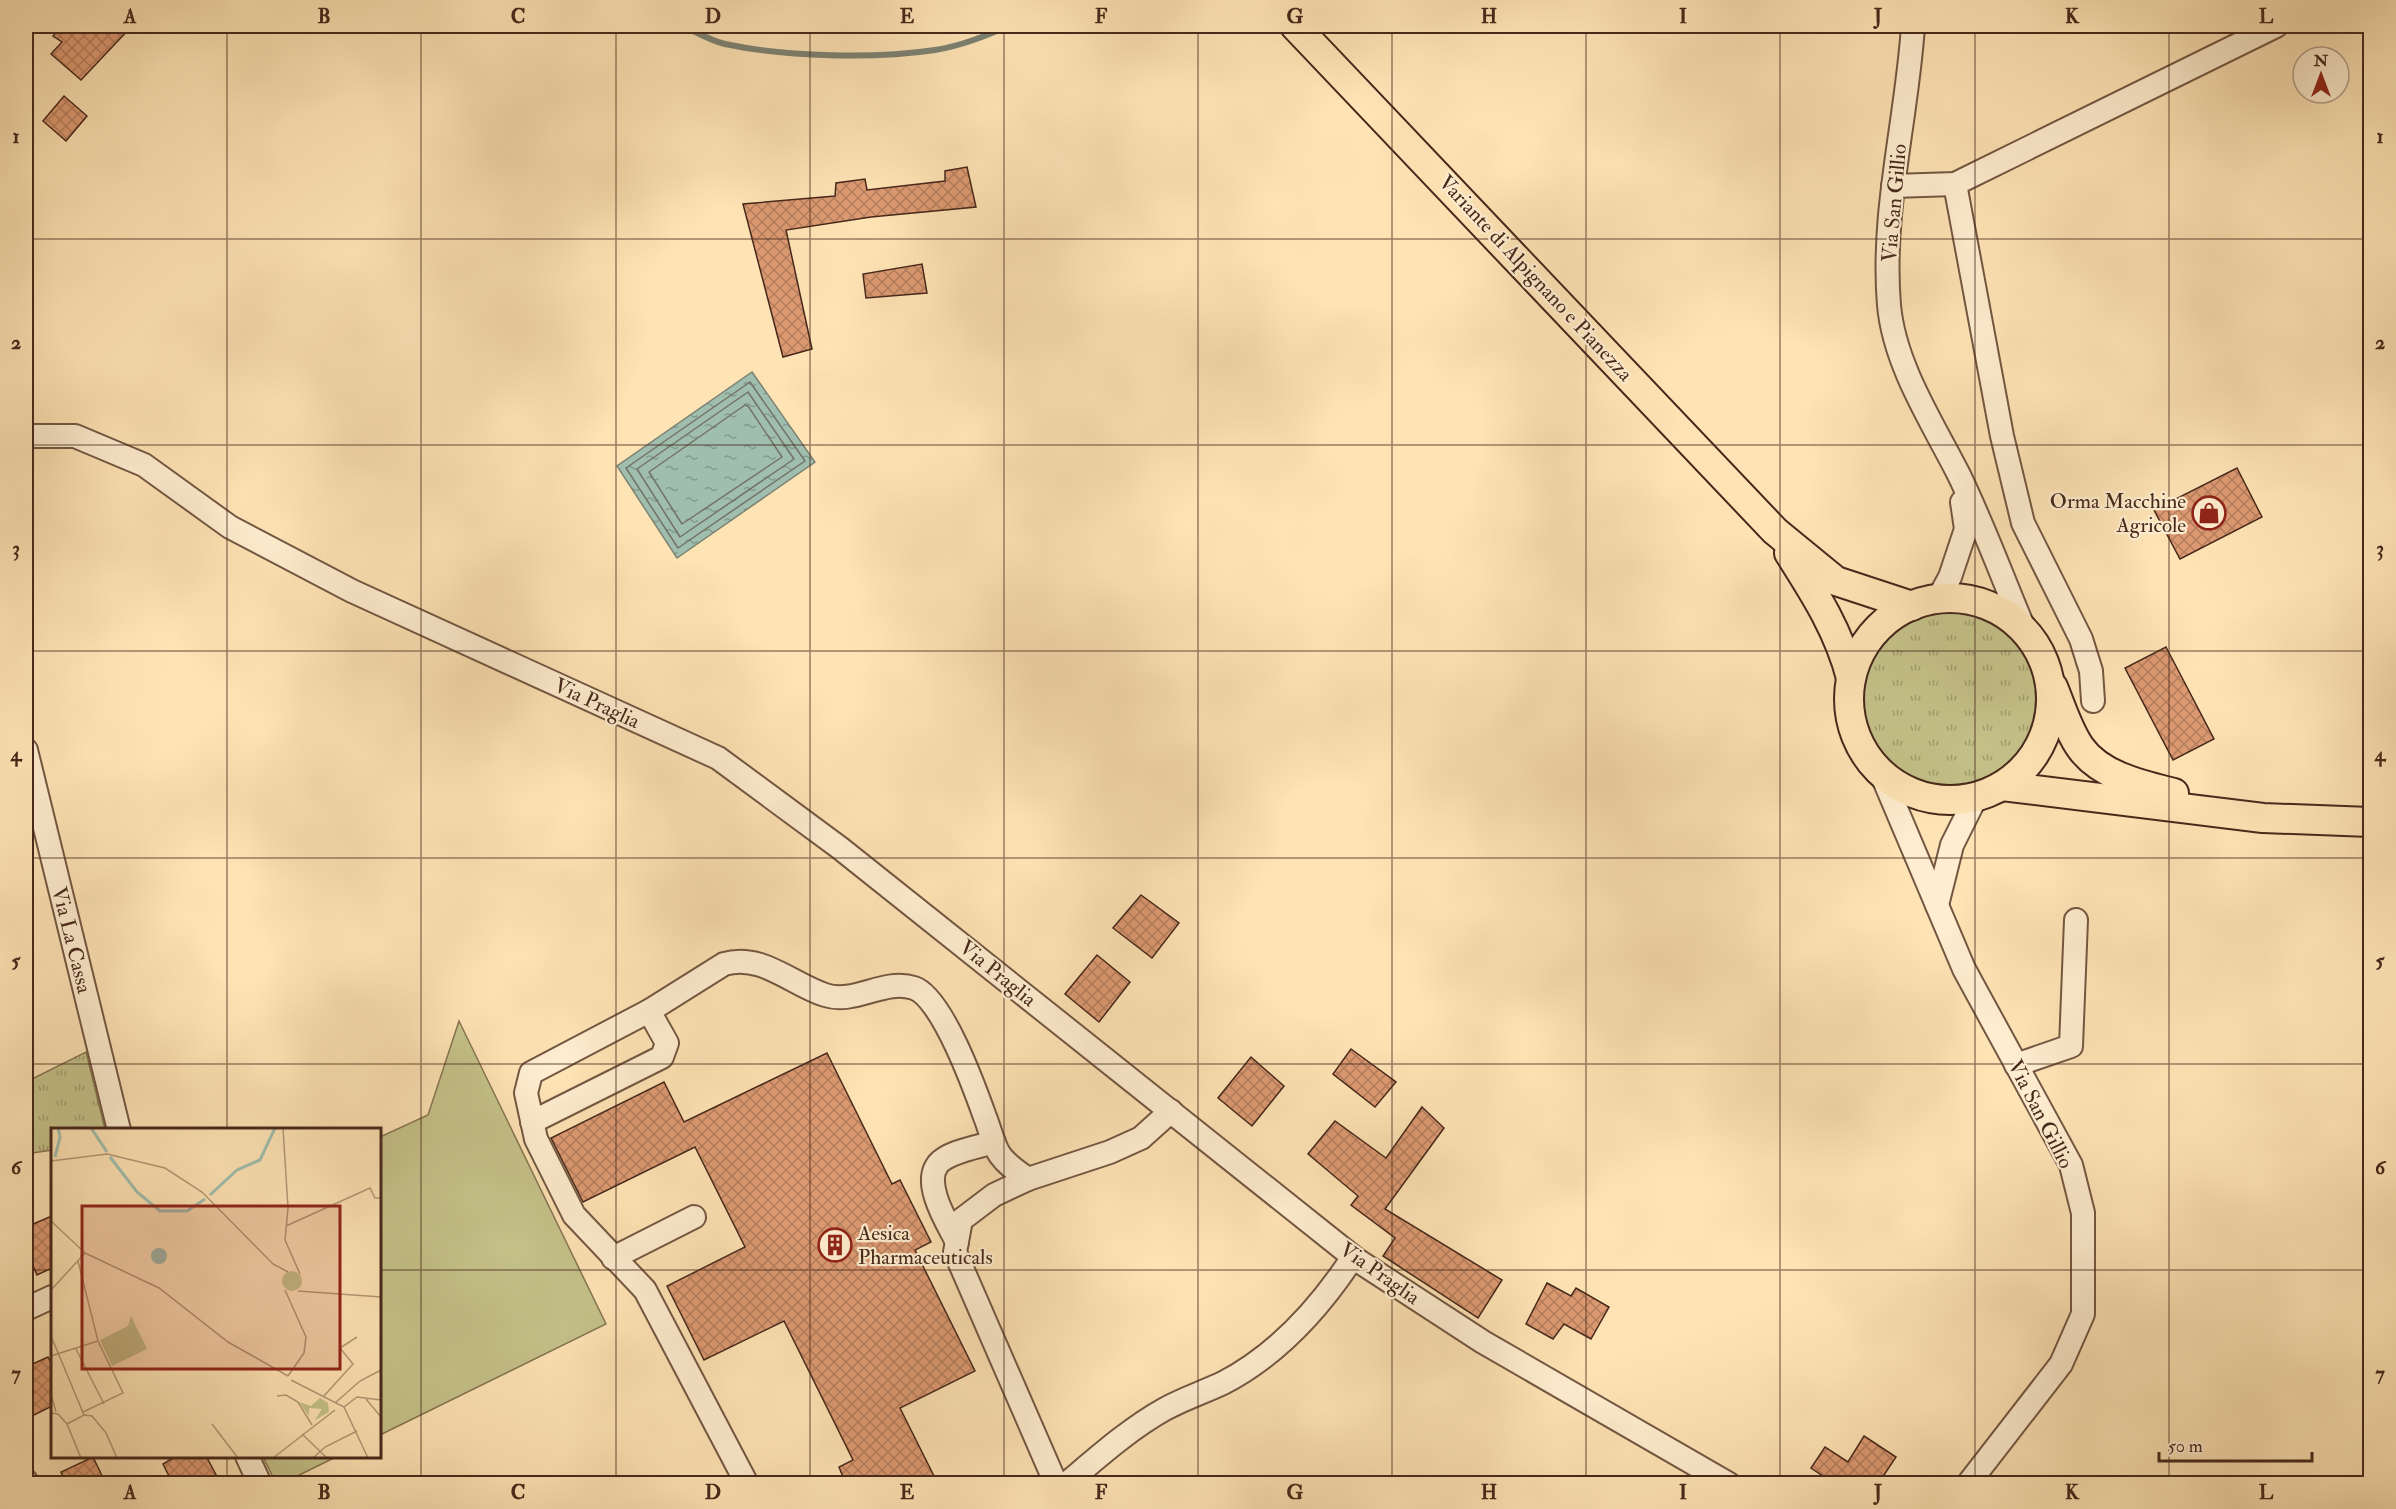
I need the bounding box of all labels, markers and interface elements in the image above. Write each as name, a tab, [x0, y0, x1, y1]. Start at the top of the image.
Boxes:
text: A	[123, 4, 137, 29]
text: B	[317, 4, 331, 29]
text: C	[511, 4, 525, 29]
text: D	[705, 4, 721, 29]
text: E	[900, 4, 915, 29]
text: F	[1095, 4, 1108, 29]
text: G	[1287, 4, 1304, 29]
text: H	[1481, 4, 1497, 29]
text: I	[1679, 4, 1687, 29]
text: J	[1873, 4, 1882, 29]
text: K	[2065, 4, 2080, 29]
text: L	[2259, 4, 2274, 29]
north arrow	[2291, 45, 2351, 105]
text: N	[2313, 51, 2329, 71]
text: 1	[12, 124, 20, 149]
text: 1	[2376, 124, 2384, 149]
street label: Via San Gillio	[1876, 143, 1913, 263]
street label: Variante di Alpignano e Pianezza	[1433, 169, 1639, 388]
text: 2	[11, 330, 21, 355]
text: 2	[2375, 330, 2385, 355]
place label: Orma Macchine Agricole	[2050, 488, 2186, 539]
shop icon: Orma Macchine Agricole	[2191, 495, 2227, 531]
text: 3	[12, 536, 20, 561]
text: 3	[2376, 536, 2384, 561]
street label: Via Praglia	[549, 672, 644, 735]
text: 4	[10, 742, 23, 767]
text: 4	[2374, 742, 2387, 767]
street label: Via La Cassa	[45, 884, 98, 996]
street label: Via Praglia	[953, 934, 1042, 1013]
text: 5	[12, 948, 22, 973]
text: 5	[2376, 948, 2386, 973]
street label: Via San Gillio	[2002, 1055, 2079, 1173]
inset map	[51, 1128, 381, 1458]
text: 6	[11, 1155, 23, 1180]
text: 6	[2375, 1155, 2387, 1180]
place label: Aesica Pharmaceuticals	[857, 1220, 993, 1271]
building icon: Aesica Pharmaceuticals	[817, 1227, 853, 1263]
street label: Via Praglia	[1334, 1236, 1425, 1311]
text: 7	[11, 1361, 21, 1386]
text: 7	[2375, 1361, 2385, 1386]
scale bar	[2159, 1425, 2312, 1463]
text: 50 m	[2168, 1435, 2203, 1458]
text: A	[123, 1480, 137, 1505]
text: B	[317, 1480, 331, 1505]
text: C	[511, 1480, 525, 1505]
text: D	[705, 1480, 721, 1505]
text: E	[900, 1480, 915, 1505]
text: F	[1095, 1480, 1108, 1505]
text: G	[1287, 1480, 1304, 1505]
text: H	[1481, 1480, 1497, 1505]
text: I	[1679, 1480, 1687, 1505]
text: J	[1873, 1480, 1882, 1505]
text: K	[2065, 1480, 2080, 1505]
text: L	[2259, 1480, 2274, 1505]

